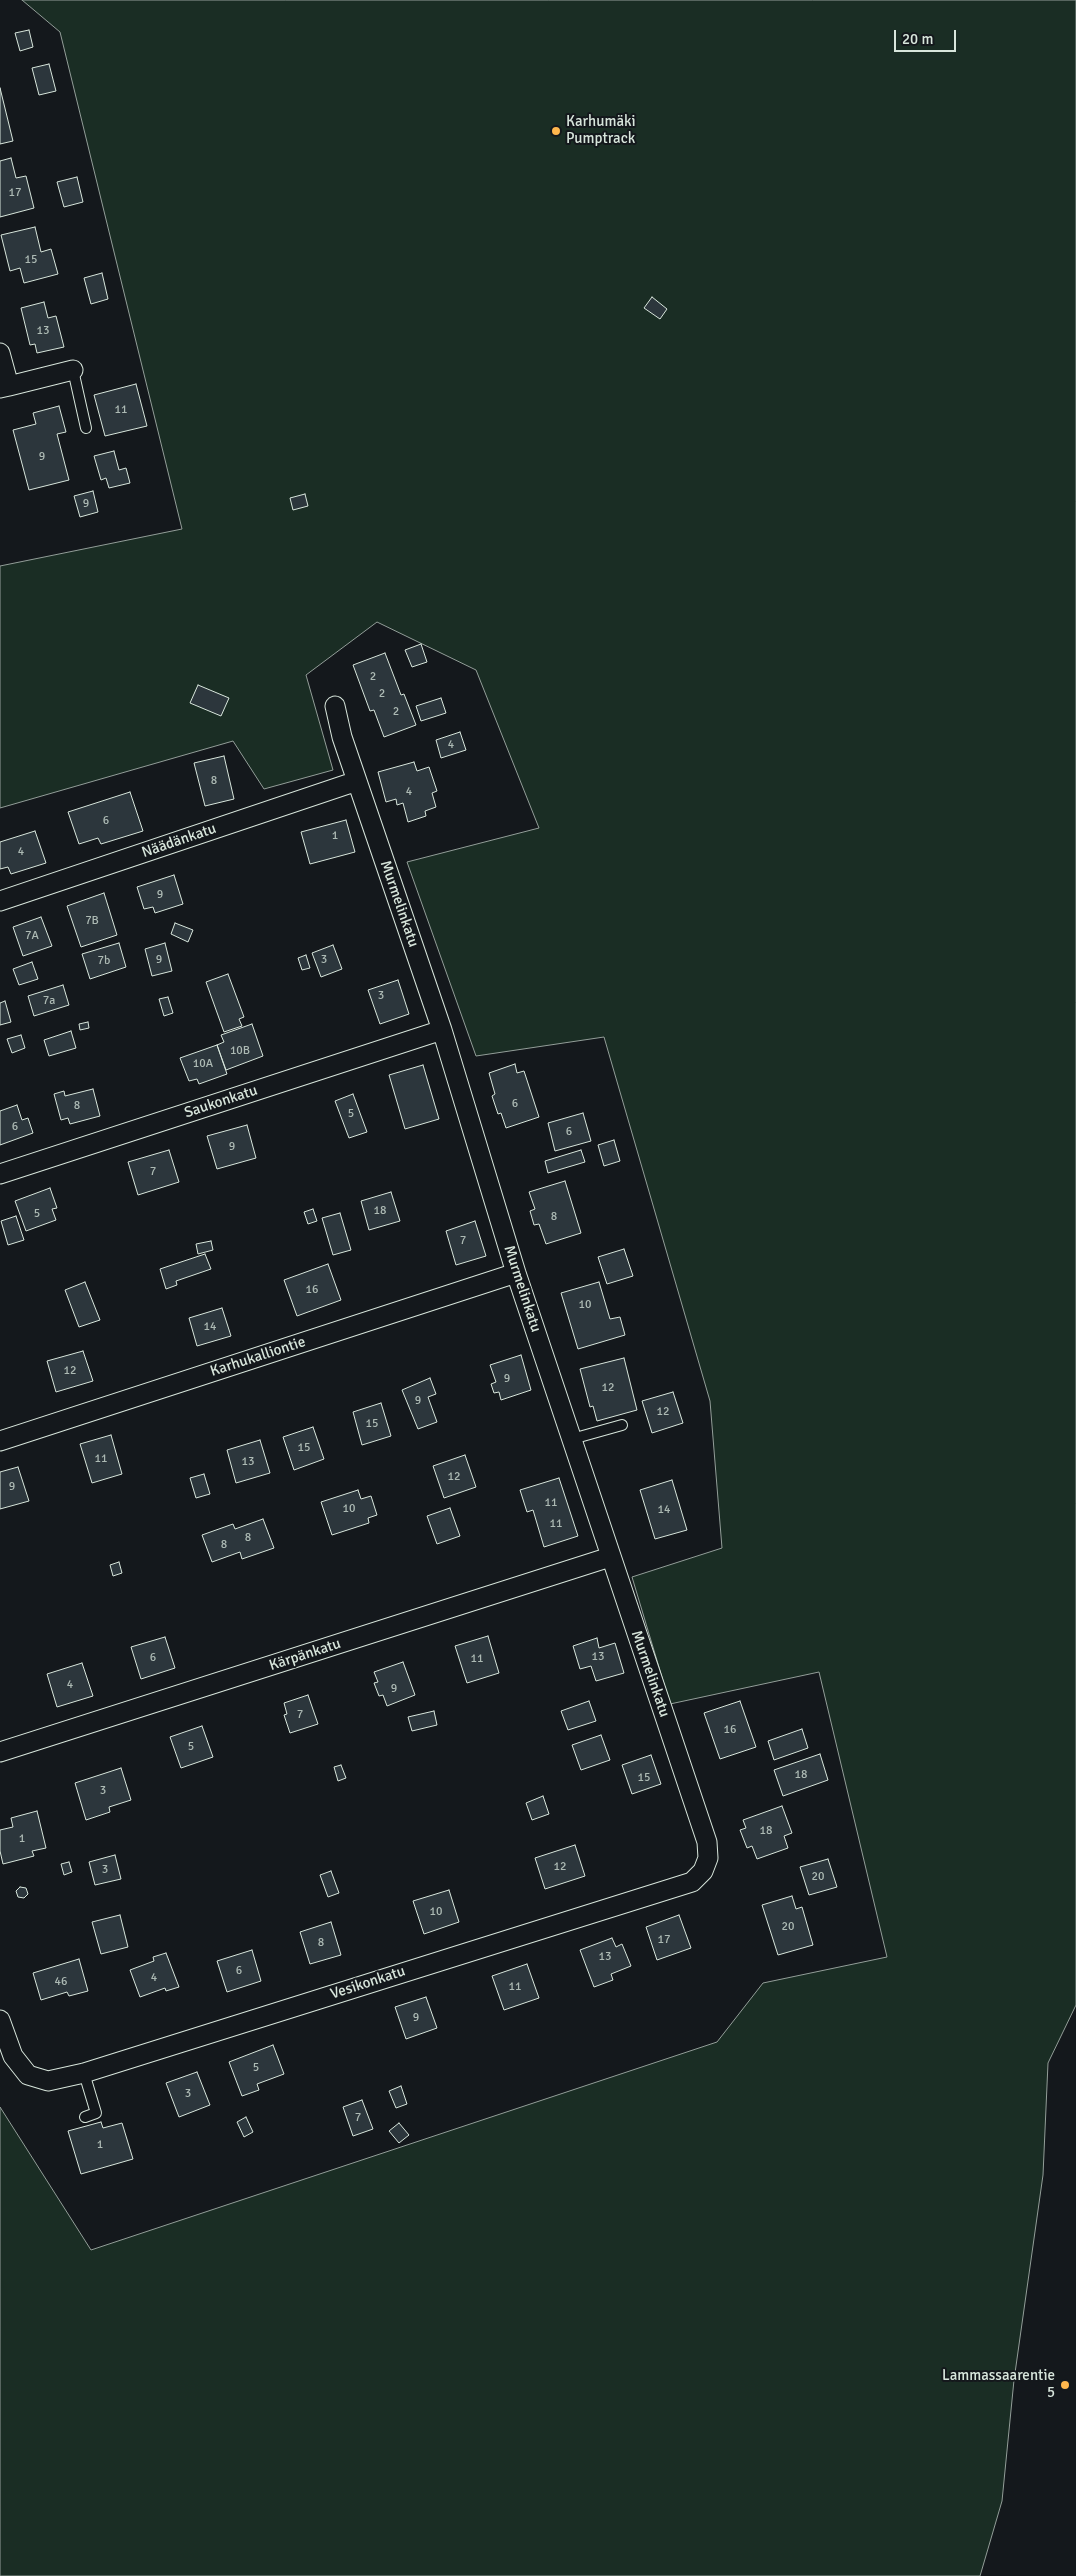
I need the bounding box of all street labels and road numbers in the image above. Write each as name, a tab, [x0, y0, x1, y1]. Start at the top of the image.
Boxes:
street label: Näädänkatu	[139, 820, 219, 862]
street label: Murmelinkatu	[376, 858, 422, 950]
street label: Saukonkatu	[182, 1082, 260, 1122]
street label: Murmelinkatu	[499, 1243, 545, 1335]
street label: Karhukalliontie	[208, 1333, 308, 1381]
street label: Murmelinkatu	[627, 1628, 673, 1720]
street label: Kärpänkatu	[267, 1635, 343, 1675]
street label: Vesikonkatu	[328, 1962, 408, 2004]

